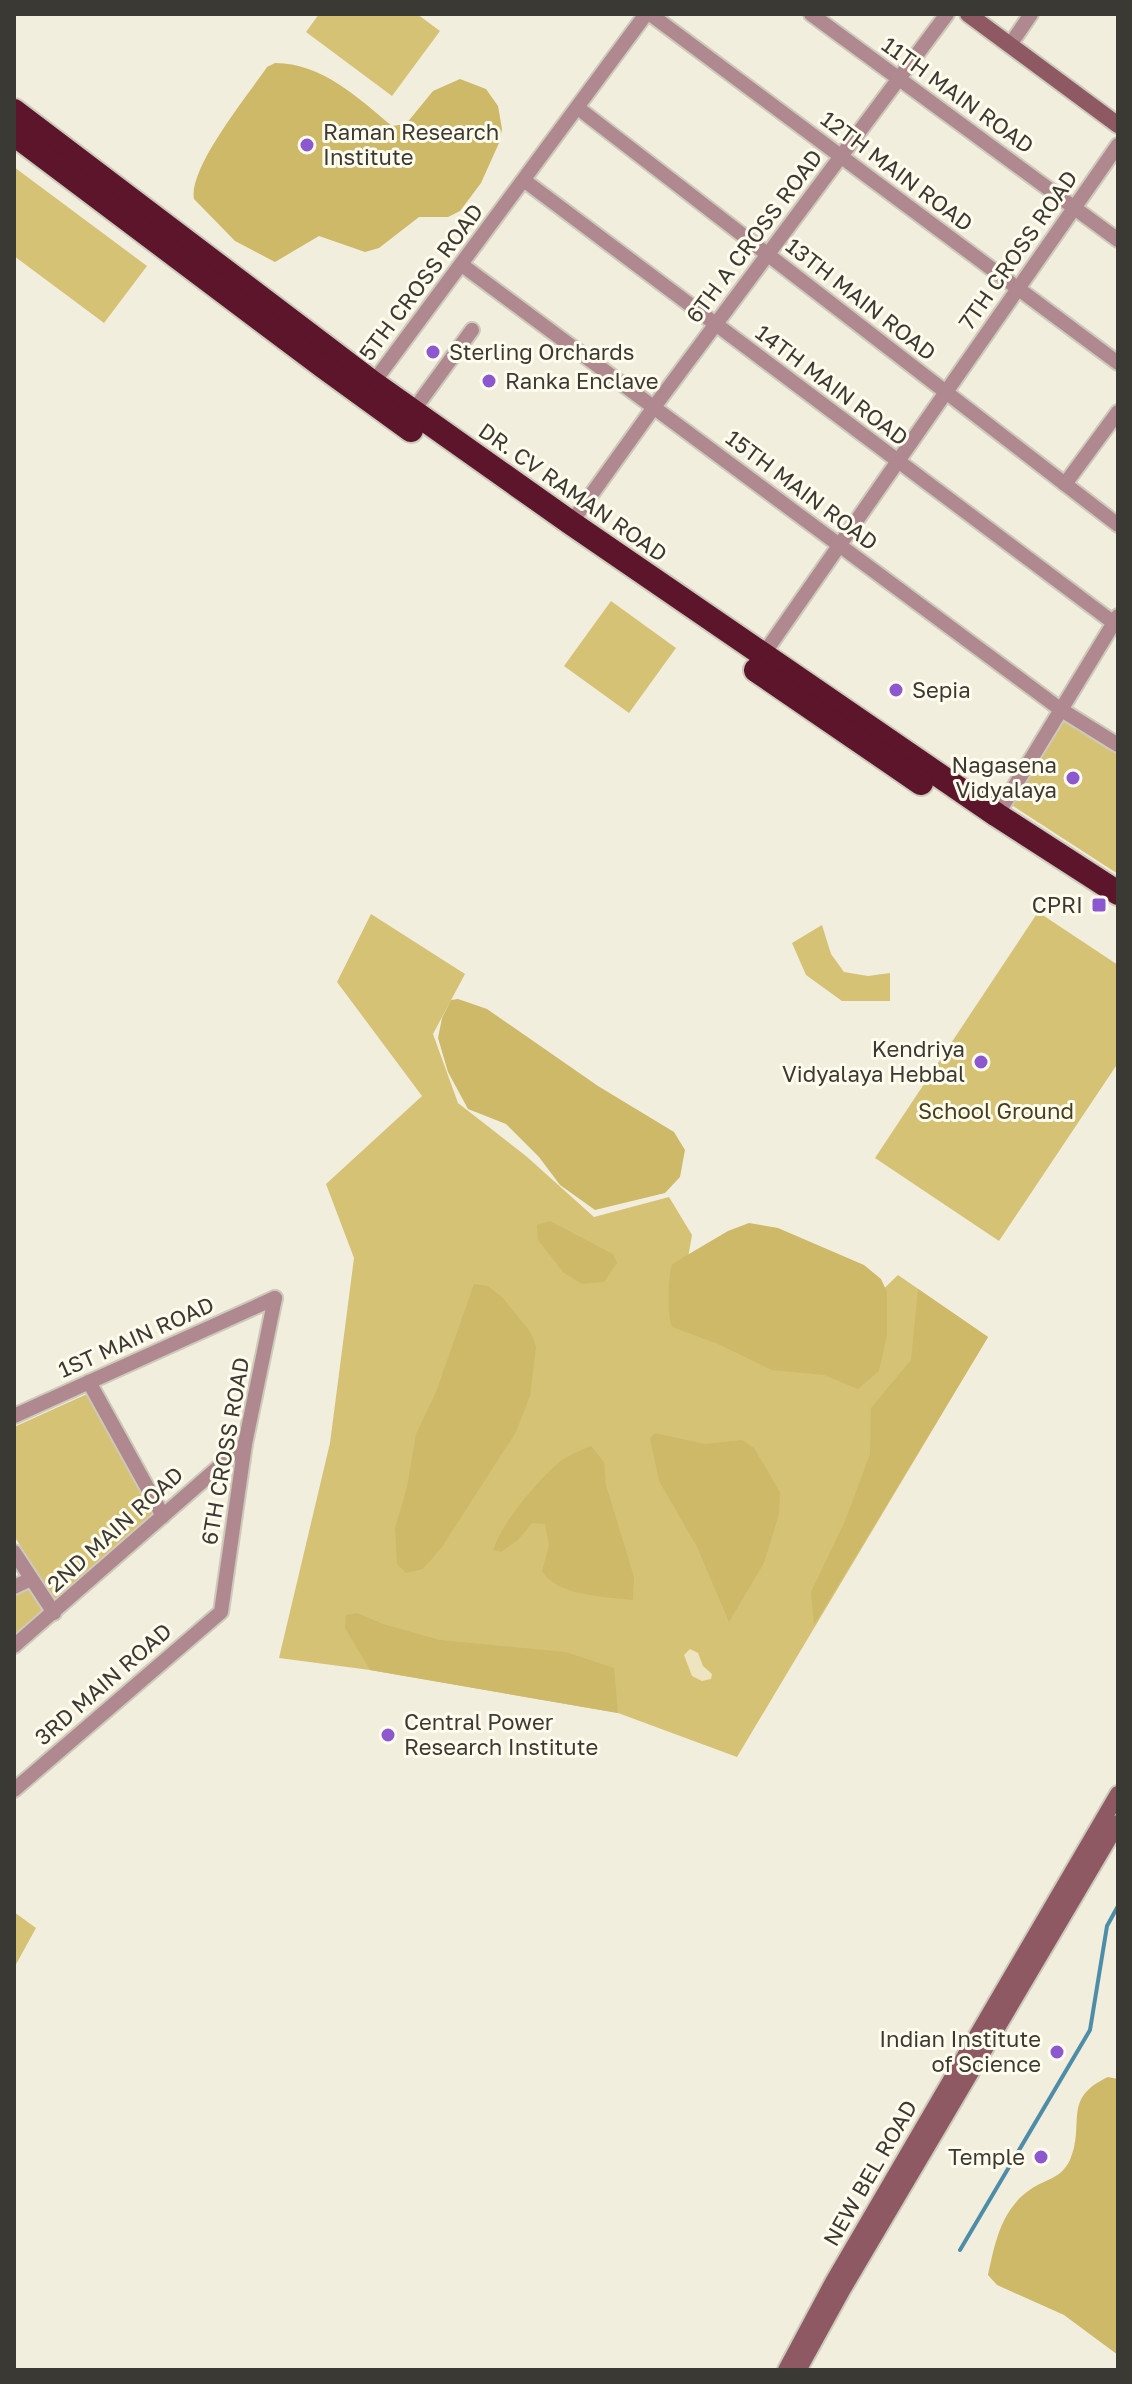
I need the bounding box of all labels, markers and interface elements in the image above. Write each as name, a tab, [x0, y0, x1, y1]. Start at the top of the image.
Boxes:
street label: 11TH MAIN ROAD	[877, 30, 1039, 159]
street label: 12TH MAIN ROAD	[816, 105, 979, 236]
place label: Raman Research Institute	[323, 118, 499, 170]
marker: Raman Research Institute	[298, 136, 316, 154]
street label: 6TH A CROSS ROAD	[680, 144, 828, 328]
street label: 7TH CROSS ROAD	[953, 165, 1083, 335]
street label: 5TH CROSS ROAD	[353, 198, 488, 365]
street label: 13TH MAIN ROAD	[781, 232, 942, 366]
street label: 14TH MAIN ROAD	[751, 319, 914, 451]
place label: Sterling Orchards	[449, 338, 634, 365]
marker: Sterling Orchards	[424, 343, 442, 361]
place label: Ranka Enclave	[505, 367, 658, 394]
marker: Ranka Enclave	[480, 372, 498, 390]
street label: DR. CV RAMAN ROAD	[474, 416, 673, 567]
street label: 15TH MAIN ROAD	[721, 424, 884, 555]
place label: Sepia	[912, 676, 971, 703]
marker: Sepia	[887, 681, 905, 699]
place label: Nagasena Vidyalaya	[952, 751, 1057, 803]
marker: Nagasena Vidyalaya	[1064, 769, 1082, 787]
place label: CPRI	[1032, 891, 1083, 918]
marker: CPRI	[1090, 896, 1108, 914]
place label: Kendriya Vidyalaya Hebbal	[782, 1035, 965, 1087]
marker: Kendriya Vidyalaya Hebbal	[972, 1053, 990, 1071]
park label: School Ground	[918, 1097, 1074, 1124]
street label: 1ST MAIN ROAD	[54, 1290, 218, 1383]
street label: 6TH CROSS ROAD	[195, 1355, 254, 1547]
street label: 2ND MAIN ROAD	[41, 1460, 188, 1597]
street label: 3RD MAIN ROAD	[29, 1617, 177, 1750]
place label: Central Power Research Institute	[404, 1708, 598, 1760]
marker: Central Power Research Institute	[379, 1726, 397, 1744]
place label: Indian Institute of Science	[879, 2025, 1041, 2077]
marker: Indian Institute of Science	[1048, 2043, 1066, 2061]
street label: NEW BEL ROAD	[817, 2095, 922, 2250]
place label: Temple	[948, 2143, 1025, 2170]
marker: Temple	[1032, 2148, 1050, 2166]

